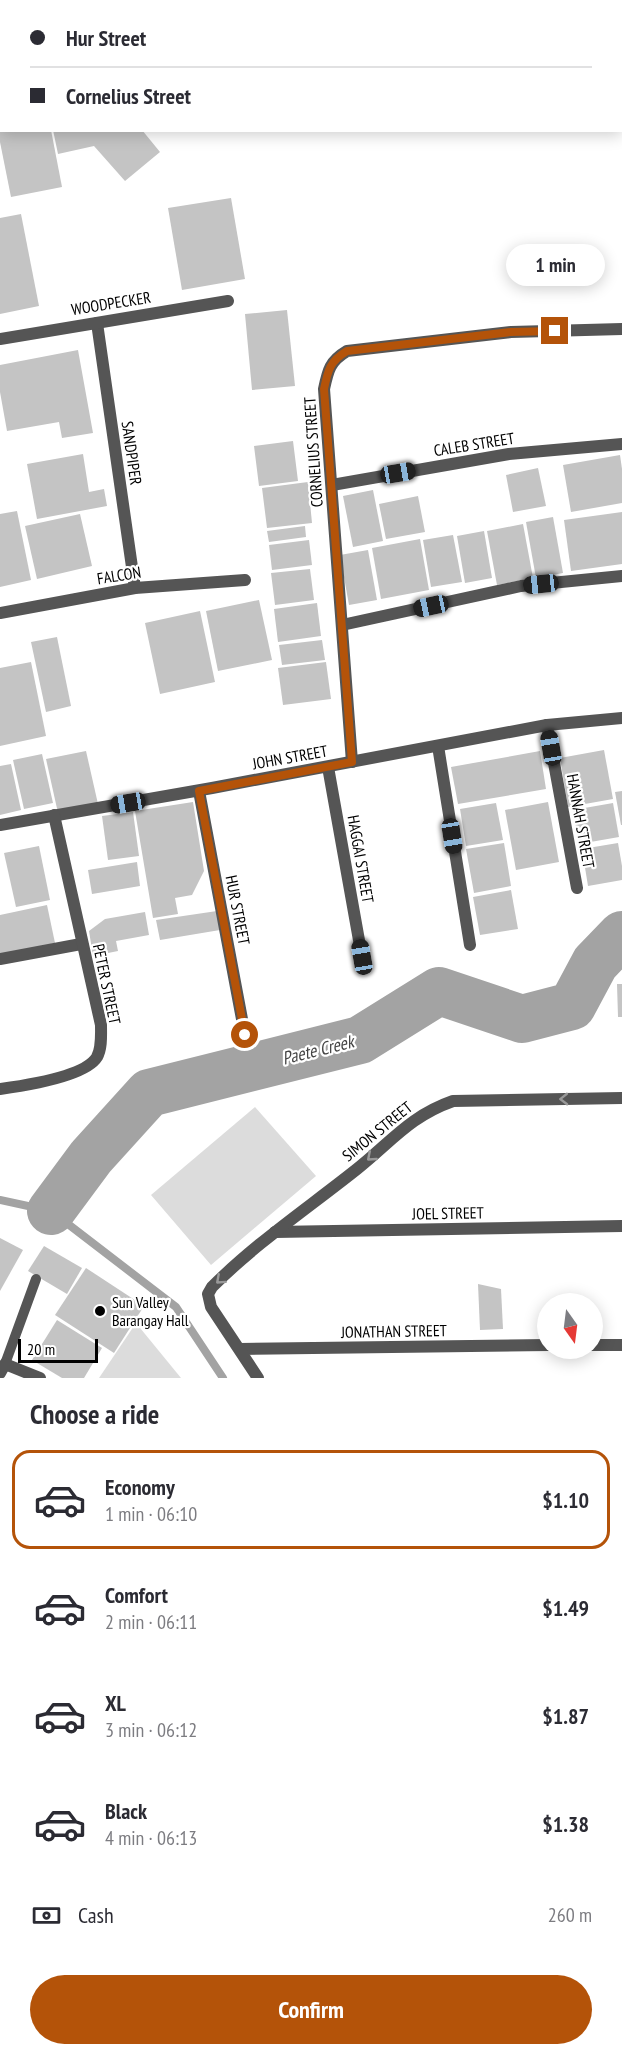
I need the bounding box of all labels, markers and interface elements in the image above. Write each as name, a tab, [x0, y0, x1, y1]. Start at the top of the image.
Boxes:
text: Hur Street	[66, 24, 146, 52]
text: Cornelius Street	[66, 82, 191, 110]
callout: 1 min	[506, 244, 604, 286]
text: 1 min	[535, 252, 576, 278]
street label: WOODPECKER	[70, 287, 153, 319]
route end	[541, 317, 568, 344]
street label: CORNELIUS STREET	[299, 396, 327, 508]
street label: SANDPIPER	[118, 420, 146, 486]
street label: CALEB STREET	[432, 428, 516, 460]
car	[379, 461, 417, 485]
street label: FALCON	[96, 562, 142, 588]
car	[522, 573, 560, 595]
car	[412, 593, 450, 619]
car	[539, 729, 563, 767]
street label: JOHN STREET	[250, 741, 329, 774]
street label: HANNAH STREET	[563, 772, 599, 870]
car	[109, 791, 147, 815]
street label: HAGGAI STREET	[343, 814, 379, 904]
car	[440, 817, 464, 855]
street label: HUR STREET	[221, 873, 255, 947]
car	[350, 938, 374, 976]
street label: PETER STREET	[89, 942, 125, 1026]
route start	[231, 1021, 258, 1048]
water label: Paete Creek	[280, 1029, 358, 1070]
one-way arrow	[559, 1093, 568, 1105]
street label: SIMON STREET	[338, 1097, 416, 1165]
one-way arrow	[367, 1150, 378, 1161]
street label: JOEL STREET	[411, 1202, 484, 1224]
one-way arrow	[216, 1273, 226, 1284]
place label: Sun Valley Barangay Hall	[112, 1292, 189, 1330]
north arrow	[537, 1293, 603, 1359]
map controls	[537, 1293, 603, 1359]
marker: Sun Valley Barangay Hall	[93, 1304, 107, 1318]
street label: JONATHAN STREET	[340, 1320, 447, 1342]
scale bar	[18, 1336, 98, 1364]
text: 20 m	[27, 1339, 55, 1359]
text: Choose a ride	[30, 1397, 159, 1431]
icon: car	[33, 1473, 87, 1527]
text: Economy	[105, 1473, 175, 1501]
text: $1.10	[542, 1486, 589, 1514]
text: 1 min · 06:10	[105, 1501, 197, 1527]
icon: car	[33, 1581, 87, 1635]
text: Comfort	[105, 1581, 168, 1609]
text: $1.49	[542, 1594, 589, 1622]
text: 2 min · 06:11	[105, 1609, 197, 1635]
icon: car	[33, 1689, 87, 1743]
text: XL	[105, 1689, 126, 1717]
text: $1.87	[542, 1702, 589, 1730]
text: 3 min · 06:12	[105, 1717, 197, 1743]
icon: car	[33, 1797, 87, 1851]
text: Black	[105, 1797, 147, 1825]
text: $1.38	[542, 1810, 589, 1838]
text: 4 min · 06:13	[105, 1825, 197, 1851]
icon: cash	[30, 1899, 63, 1932]
text: Cash	[78, 1901, 114, 1929]
text: 260 m	[548, 1902, 592, 1928]
button: Confirm	[30, 1975, 592, 2044]

